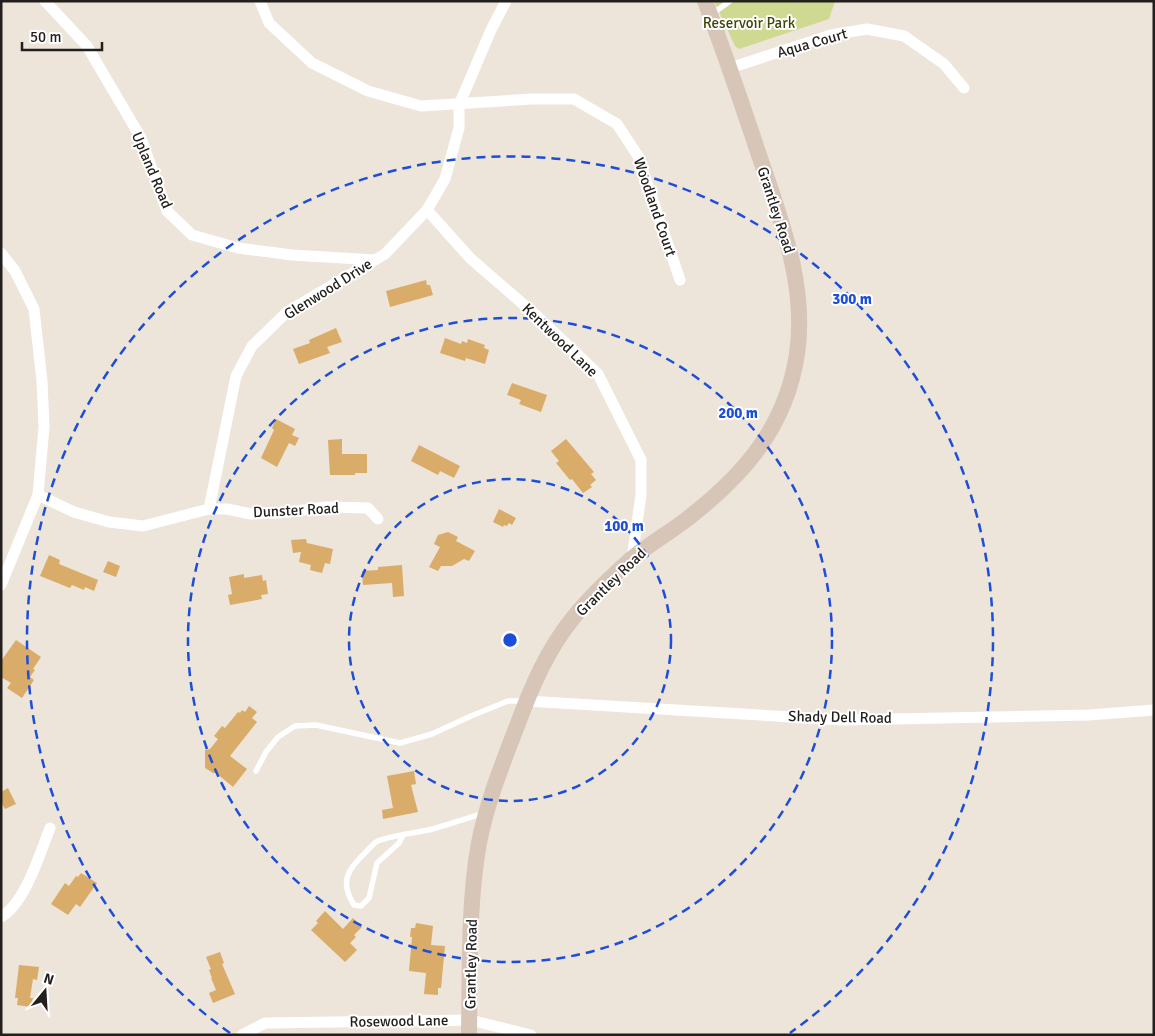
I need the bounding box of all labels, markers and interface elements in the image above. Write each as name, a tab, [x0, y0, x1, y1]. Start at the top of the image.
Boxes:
park label: Reservoir Park	[703, 14, 796, 32]
scale bar	[22, 20, 102, 52]
street label: Aqua Court	[775, 24, 849, 62]
text: 50 m	[30, 28, 61, 46]
street label: Upland Road	[128, 129, 176, 211]
street label: Woodland Court	[630, 155, 680, 259]
street label: Grantley Road	[754, 164, 798, 256]
street label: Glenwood Drive	[281, 255, 375, 323]
text: 300 m	[832, 290, 872, 308]
street label: Kentwood Lane	[518, 299, 602, 381]
text: 200 m	[718, 404, 758, 422]
street label: Dunster Road	[252, 499, 340, 521]
text: 100 m	[604, 517, 644, 535]
street label: Grantley Road	[572, 544, 650, 620]
centre of rings	[501, 631, 519, 649]
street label: Shady Dell Road	[788, 707, 892, 727]
street label: Grantley Road	[461, 919, 481, 1009]
north arrow	[20, 966, 70, 1016]
text: N	[42, 970, 56, 989]
street label: Rosewood Lane	[349, 1011, 449, 1031]

